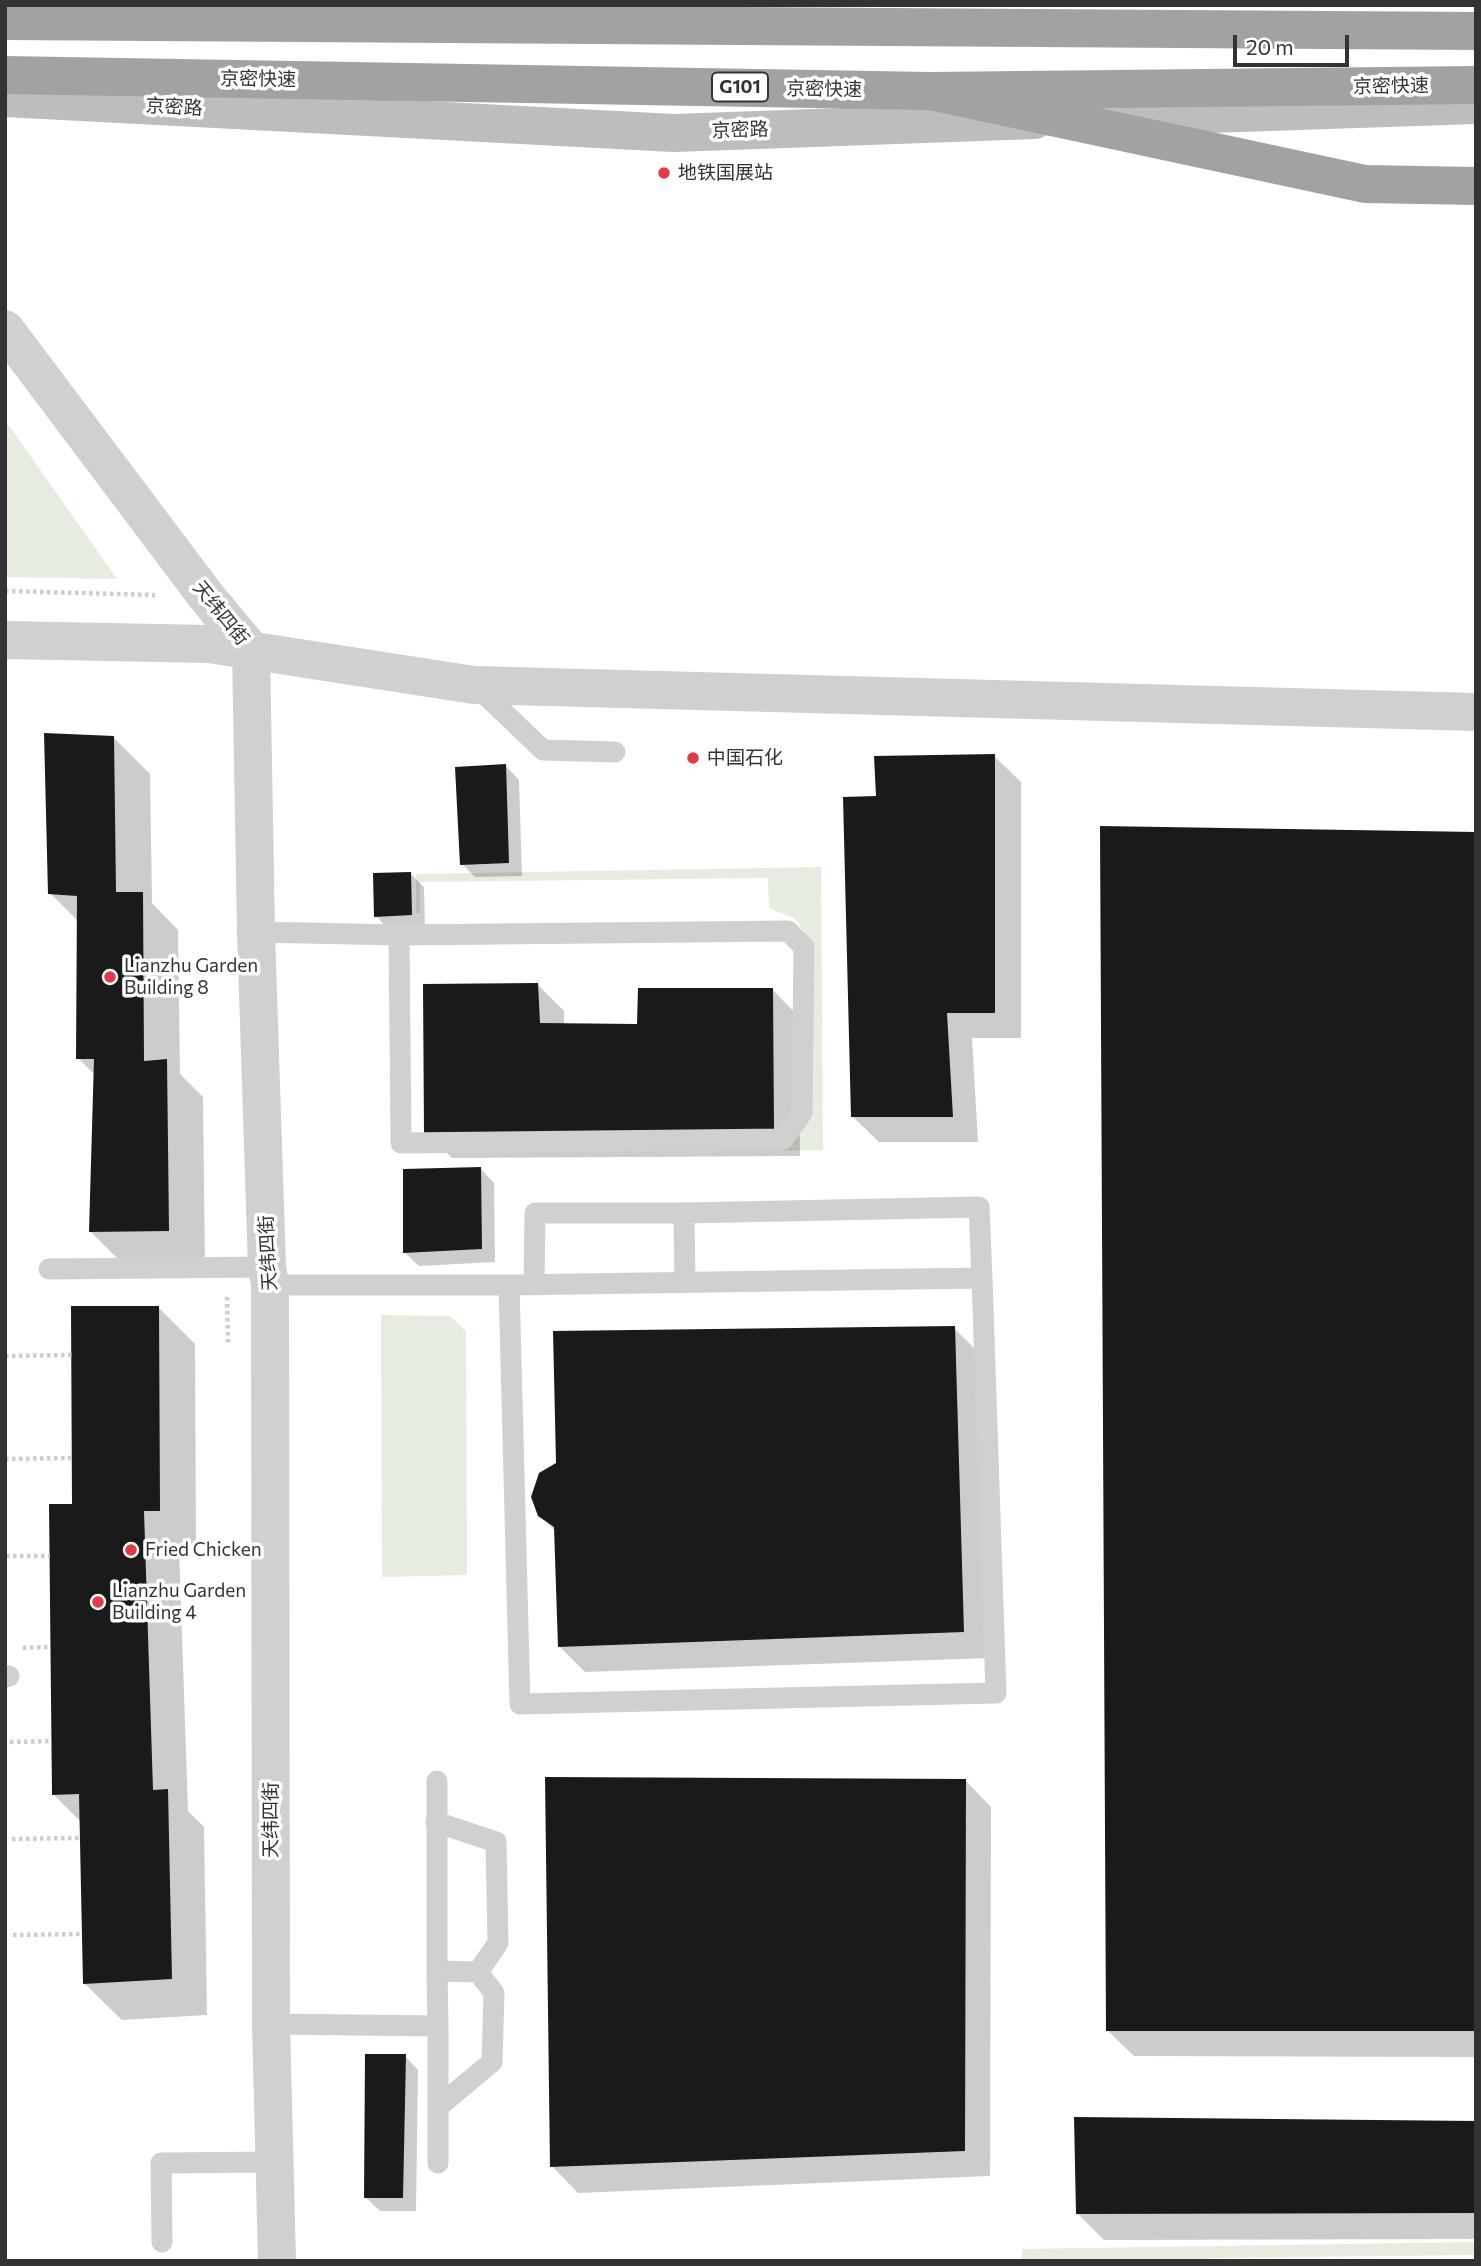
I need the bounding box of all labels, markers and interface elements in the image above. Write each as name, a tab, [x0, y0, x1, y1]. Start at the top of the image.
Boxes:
scale bar	[1236, 21, 1352, 65]
text: 20 m	[1246, 34, 1294, 59]
street label: 京密快速	[220, 67, 296, 91]
road number: G101	[712, 72, 768, 102]
street label: 京密快速	[1353, 74, 1429, 98]
street label: 京密快速	[786, 77, 862, 101]
street label: 京密路	[145, 94, 203, 120]
street label: 京密路	[711, 118, 769, 142]
place label: 地铁国展站	[678, 162, 773, 184]
marker: 地铁国展站	[656, 165, 672, 181]
street label: 天纬四街	[188, 576, 254, 650]
place label: 中国石化	[707, 747, 783, 769]
marker: 中国石化	[685, 750, 701, 766]
place label: Lianzhu Garden Building 8	[124, 955, 258, 999]
marker: Lianzhu Garden Building 8	[102, 969, 118, 985]
street label: 天纬四街	[255, 1214, 281, 1292]
place label: Fried Chicken	[145, 1539, 262, 1561]
marker: Fried Chicken	[123, 1542, 139, 1558]
place label: Lianzhu Garden Building 4	[112, 1580, 246, 1624]
marker: Lianzhu Garden Building 4	[90, 1594, 106, 1610]
street label: 天纬四街	[260, 1782, 282, 1858]

